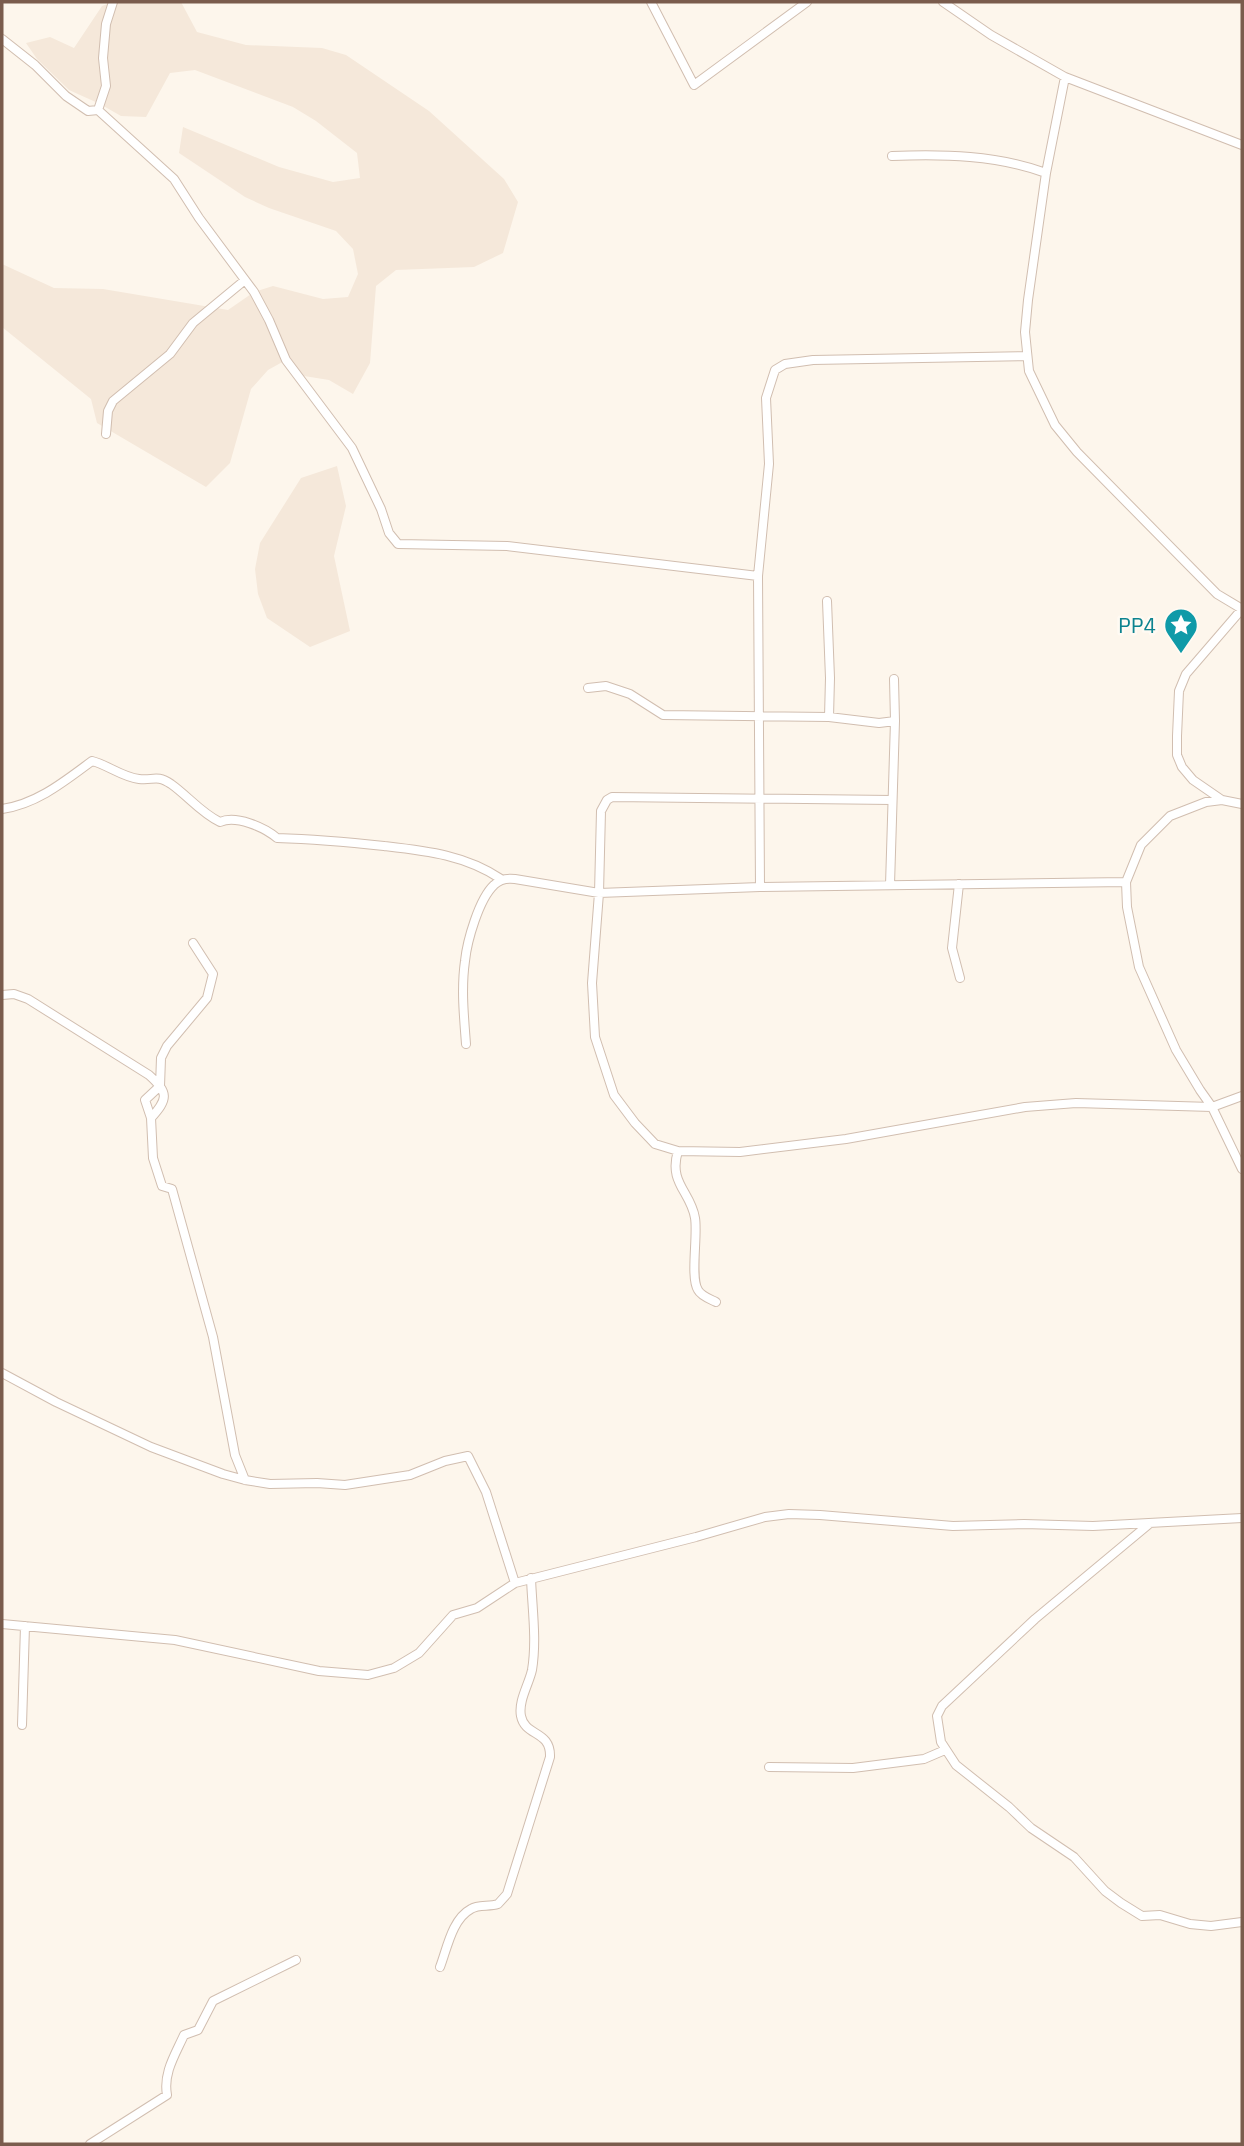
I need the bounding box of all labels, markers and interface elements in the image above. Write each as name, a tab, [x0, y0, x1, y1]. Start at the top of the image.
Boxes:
place icon: PP4	[1162, 606, 1200, 655]
place label: PP4	[1118, 611, 1156, 639]

